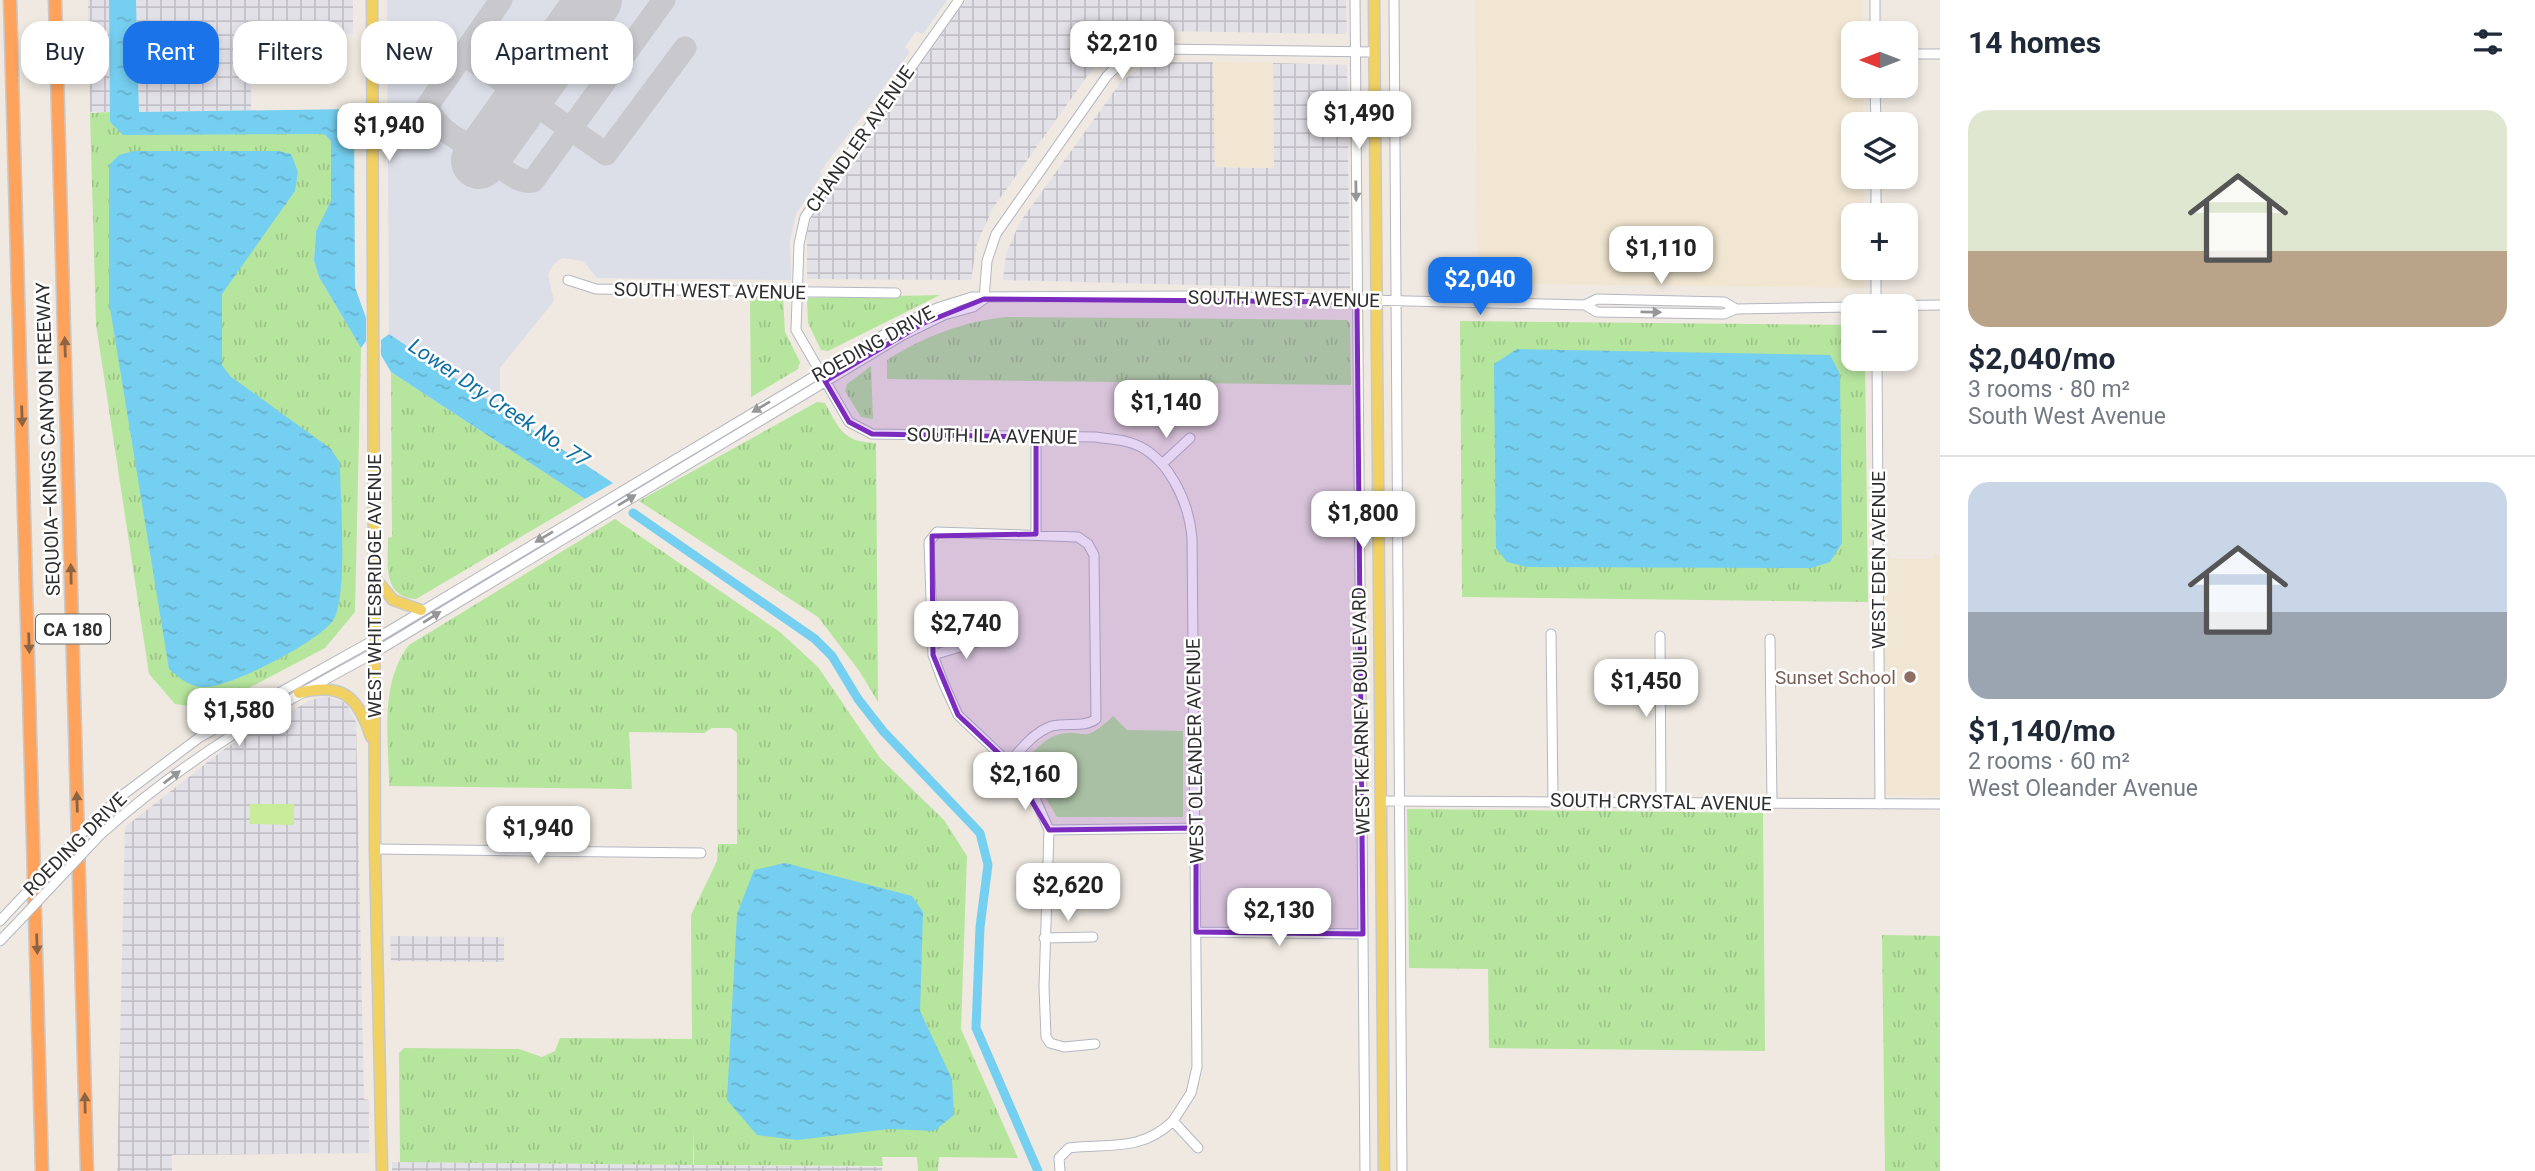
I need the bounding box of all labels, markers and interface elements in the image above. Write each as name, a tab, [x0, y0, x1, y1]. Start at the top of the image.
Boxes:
chip: Buy	[21, 21, 109, 84]
chip: Rent	[123, 21, 219, 84]
chip: Filters	[233, 21, 347, 84]
chip: New	[361, 21, 457, 84]
chip: Apartment	[471, 21, 633, 84]
north arrow	[1841, 21, 1918, 98]
map controls	[1841, 21, 1918, 371]
pin: $2,210	[1065, 22, 1179, 81]
icon: filters	[2469, 23, 2507, 61]
text: 14 homes	[1968, 25, 2101, 60]
text: $2,210	[1086, 30, 1158, 57]
street label: CHANDLER AVENUE	[801, 61, 919, 217]
pin: $1,490	[1302, 92, 1416, 151]
text: $1,490	[1323, 100, 1395, 127]
pin: $1,940	[332, 104, 446, 163]
text: $1,940	[353, 112, 425, 139]
button: layers	[1841, 112, 1918, 189]
icon: home	[2175, 155, 2301, 281]
one-way arrow	[1350, 180, 1362, 202]
button: +	[1841, 203, 1918, 280]
pin: $1,110	[1604, 226, 1718, 286]
text: $1,110	[1625, 235, 1697, 262]
pin: $2,040	[1423, 258, 1537, 317]
text: $2,040	[1444, 266, 1516, 293]
street label: SOUTH WEST AVENUE	[614, 278, 806, 304]
street label: SEQUOIA–KINGS CANYON FREEWAY	[31, 281, 65, 596]
street label: SOUTH WEST AVENUE	[1188, 286, 1380, 312]
button: −	[1841, 294, 1918, 371]
street label: ROEDING DRIVE	[808, 301, 939, 387]
one-way arrow	[1641, 307, 1663, 318]
water label: Lower Dry Creek No. 77	[404, 334, 594, 473]
one-way arrow	[60, 336, 71, 358]
text: $2,040/mo	[1968, 341, 2116, 376]
text: 3 rooms · 80 m²	[1968, 376, 2130, 403]
pin: $1,140	[1109, 380, 1223, 440]
text: $1,140	[1130, 389, 1202, 416]
one-way arrow	[751, 401, 770, 414]
text: South West Avenue	[1968, 403, 2166, 430]
one-way arrow	[17, 405, 28, 427]
street label: SOUTH ILA AVENUE	[907, 423, 1077, 449]
street label: WEST WHITESBRIDGE AVENUE	[363, 454, 386, 718]
street label: WEST EDEN AVENUE	[1867, 471, 1890, 649]
pin: $1,800	[1306, 491, 1420, 551]
one-way arrow	[617, 493, 636, 506]
text: $1,800	[1327, 500, 1399, 527]
icon: home	[2175, 527, 2301, 653]
one-way arrow	[535, 530, 554, 543]
one-way arrow	[66, 563, 77, 585]
street label: WEST KEARNEY BOULEVARD	[1347, 587, 1375, 835]
pin: $2,740	[909, 602, 1023, 661]
one-way arrow	[422, 610, 441, 623]
text: $2,740	[930, 610, 1002, 637]
road number: CA 180	[36, 614, 110, 644]
one-way arrow	[23, 632, 34, 654]
street label: WEST OLEANDER AVENUE	[1182, 638, 1208, 864]
pin: $1,450	[1589, 660, 1703, 719]
place label: Sunset School	[1775, 666, 1896, 689]
text: $1,450	[1610, 668, 1682, 695]
marker: Sunset School	[1902, 669, 1918, 685]
pin: $1,580	[182, 688, 296, 748]
text: $1,580	[203, 697, 275, 724]
text: $1,140/mo	[1968, 713, 2116, 748]
text: 2 rooms · 60 m²	[1968, 748, 2130, 775]
pin: $2,160	[968, 752, 1082, 812]
text: $2,160	[989, 761, 1061, 788]
one-way arrow	[162, 770, 180, 785]
text: West Oleander Avenue	[1968, 775, 2198, 802]
street label: ROEDING DRIVE	[19, 787, 132, 900]
street label: SOUTH CRYSTAL AVENUE	[1550, 789, 1772, 815]
one-way arrow	[72, 791, 83, 813]
pin: $1,940	[481, 806, 595, 866]
text: $1,940	[502, 815, 574, 842]
pin: $2,620	[1011, 864, 1125, 923]
text: $2,620	[1032, 872, 1104, 899]
pin: $2,130	[1222, 888, 1336, 948]
text: $2,130	[1243, 897, 1315, 924]
one-way arrow	[31, 933, 42, 955]
one-way arrow	[80, 1092, 91, 1114]

